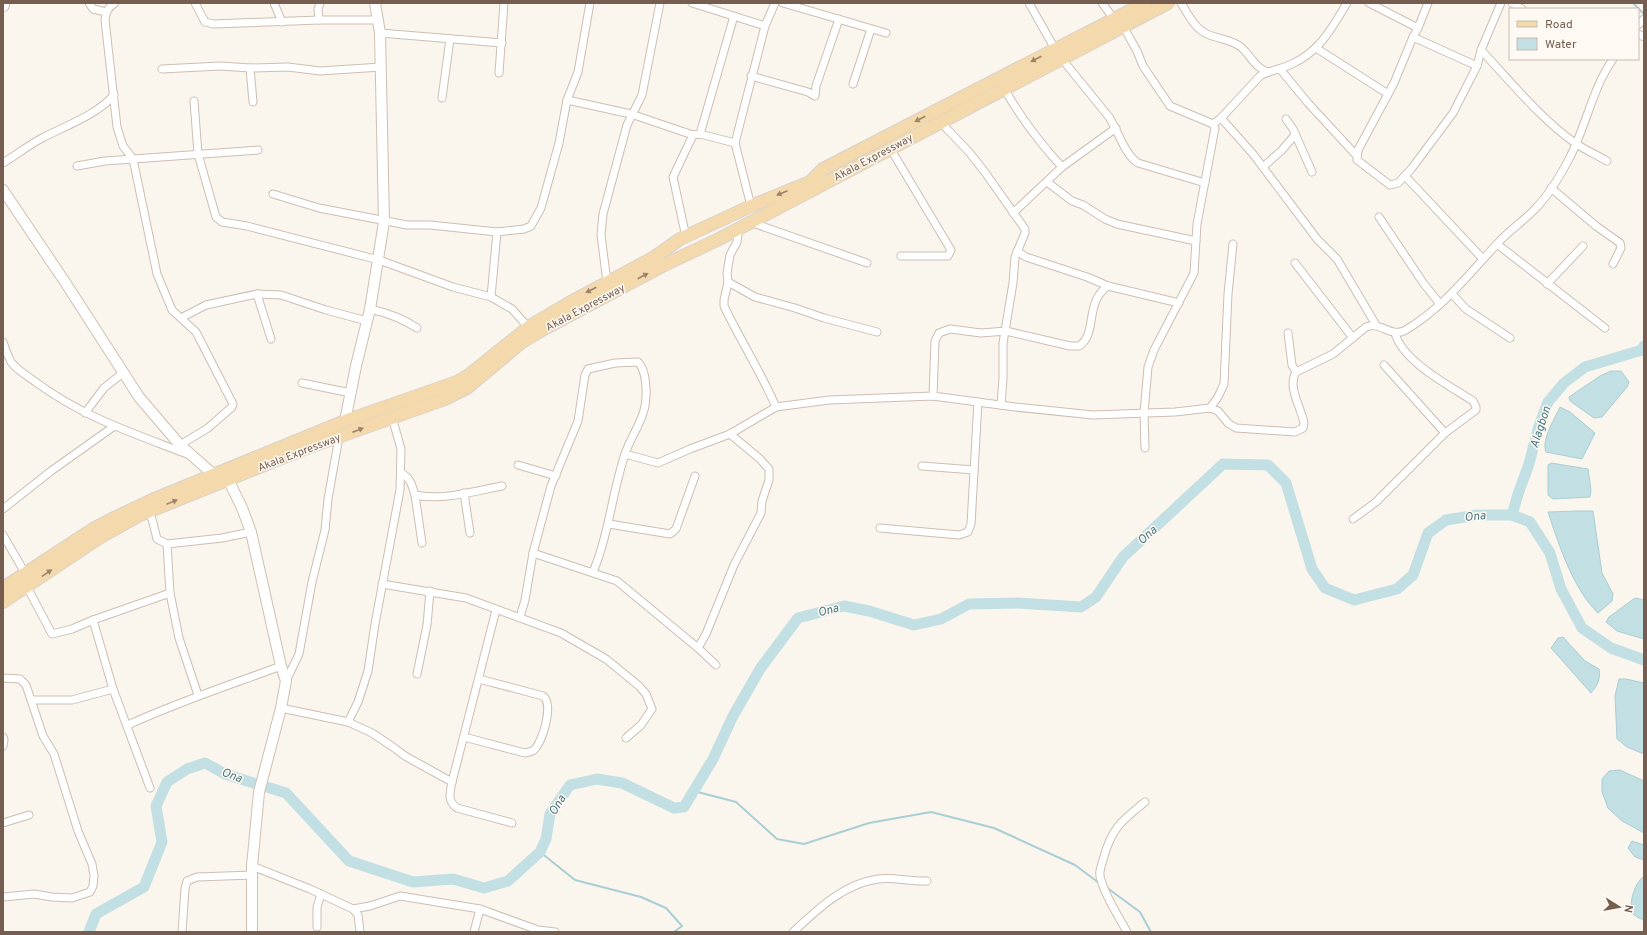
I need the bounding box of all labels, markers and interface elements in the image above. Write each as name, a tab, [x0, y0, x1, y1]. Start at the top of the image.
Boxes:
legend	[1509, 8, 1639, 60]
text: Road	[1545, 17, 1573, 33]
text: Water	[1545, 37, 1577, 53]
one-way arrow	[1030, 56, 1041, 62]
one-way arrow	[914, 115, 926, 122]
street label: Akala Expressway	[831, 131, 916, 185]
one-way arrow	[775, 191, 787, 197]
one-way arrow	[637, 273, 649, 280]
street label: Akala Expressway	[543, 281, 628, 335]
one-way arrow	[585, 287, 597, 294]
water label: Alagbon	[1527, 404, 1555, 450]
one-way arrow	[353, 426, 365, 432]
street label: Akala Expressway	[256, 431, 343, 475]
one-way arrow	[166, 499, 178, 505]
water label: Ona	[1464, 508, 1487, 526]
water label: Ona	[1135, 522, 1161, 549]
one-way arrow	[42, 569, 52, 577]
water label: Ona	[816, 600, 841, 621]
water label: Ona	[219, 765, 245, 787]
water label: Ona	[546, 792, 571, 819]
north arrow	[1599, 887, 1639, 927]
text: N	[1620, 904, 1635, 914]

